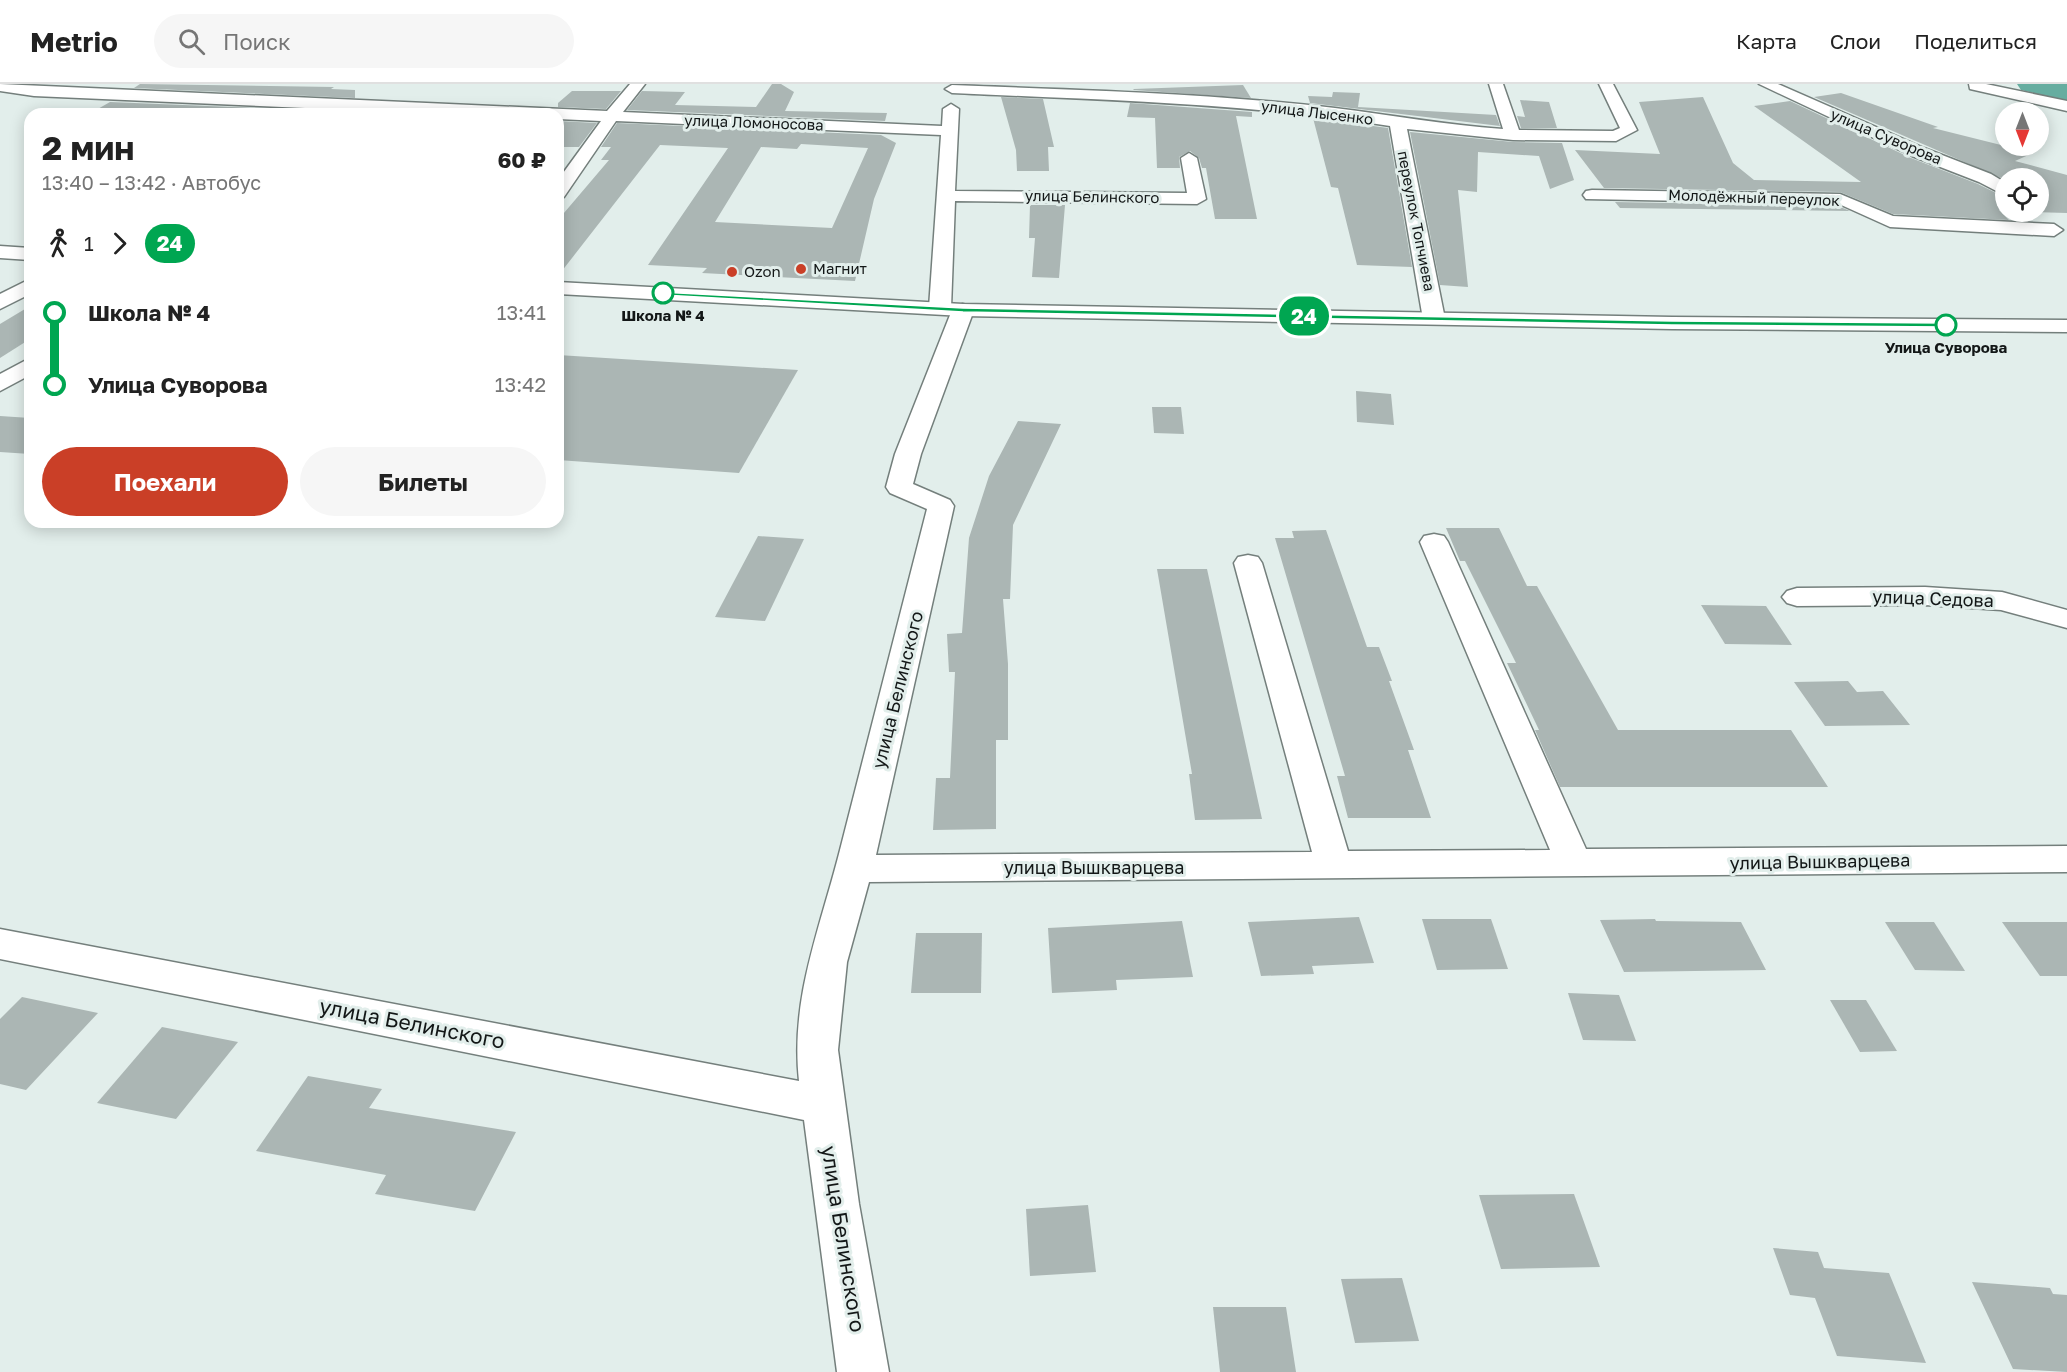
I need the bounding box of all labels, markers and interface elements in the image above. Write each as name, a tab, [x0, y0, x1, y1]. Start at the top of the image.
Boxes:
search box	[154, 14, 574, 68]
text: Metrio	[30, 25, 118, 58]
icon: search	[175, 25, 208, 58]
text: Поиск	[223, 28, 291, 55]
text: Карта	[1736, 28, 1797, 54]
text: Слои	[1830, 28, 1881, 54]
text: Поделиться	[1914, 28, 2037, 54]
street label: улица Лысенко	[1260, 96, 1374, 128]
north arrow	[1995, 102, 2049, 156]
map controls	[1995, 102, 2049, 222]
street label: улица Суворова	[1828, 105, 1945, 168]
street label: улица Ломоносова	[684, 111, 824, 133]
text: 2 мин	[42, 128, 134, 167]
text: 60 ₽	[497, 146, 546, 173]
street label: переулок Топчиева	[1395, 149, 1439, 293]
button: locate	[1995, 168, 2049, 222]
text: 13:40 – 13:42 · Автобус	[42, 170, 261, 194]
street label: Молодёжный переулок	[1668, 185, 1841, 209]
street label: улица Белинского	[1025, 186, 1159, 206]
icon: walk	[42, 227, 75, 260]
icon: forward	[103, 227, 136, 260]
text: 24	[157, 230, 183, 256]
text: 1	[84, 231, 94, 255]
place label: Магнит	[813, 259, 868, 277]
place label: Ozon	[744, 262, 781, 280]
marker: Магнит	[794, 262, 808, 276]
marker: Ozon	[725, 265, 739, 279]
marker: Школа № 4	[652, 282, 674, 304]
line badge: 24	[1277, 296, 1331, 336]
text: Школа № 4	[88, 299, 210, 326]
text: 13:41	[497, 300, 546, 324]
text: 24	[1291, 303, 1317, 329]
place label: Школа № 4	[621, 306, 705, 324]
marker: Улица Суворова	[1935, 314, 1957, 336]
place label: Улица Суворова	[1885, 338, 2007, 356]
text: Улица Суворова	[88, 371, 267, 398]
text: 13:42	[495, 372, 546, 396]
button: Поехали	[42, 447, 288, 516]
button: Билеты	[300, 447, 546, 516]
street label: улица Седова	[1872, 585, 1994, 611]
street label: улица Белинского	[867, 609, 927, 771]
street label: улица Вышкварцева	[1729, 848, 1911, 874]
street label: улица Вышкварцева	[1004, 856, 1184, 878]
street label: улица Белинского	[317, 992, 507, 1054]
street label: улица Белинского	[816, 1144, 872, 1334]

